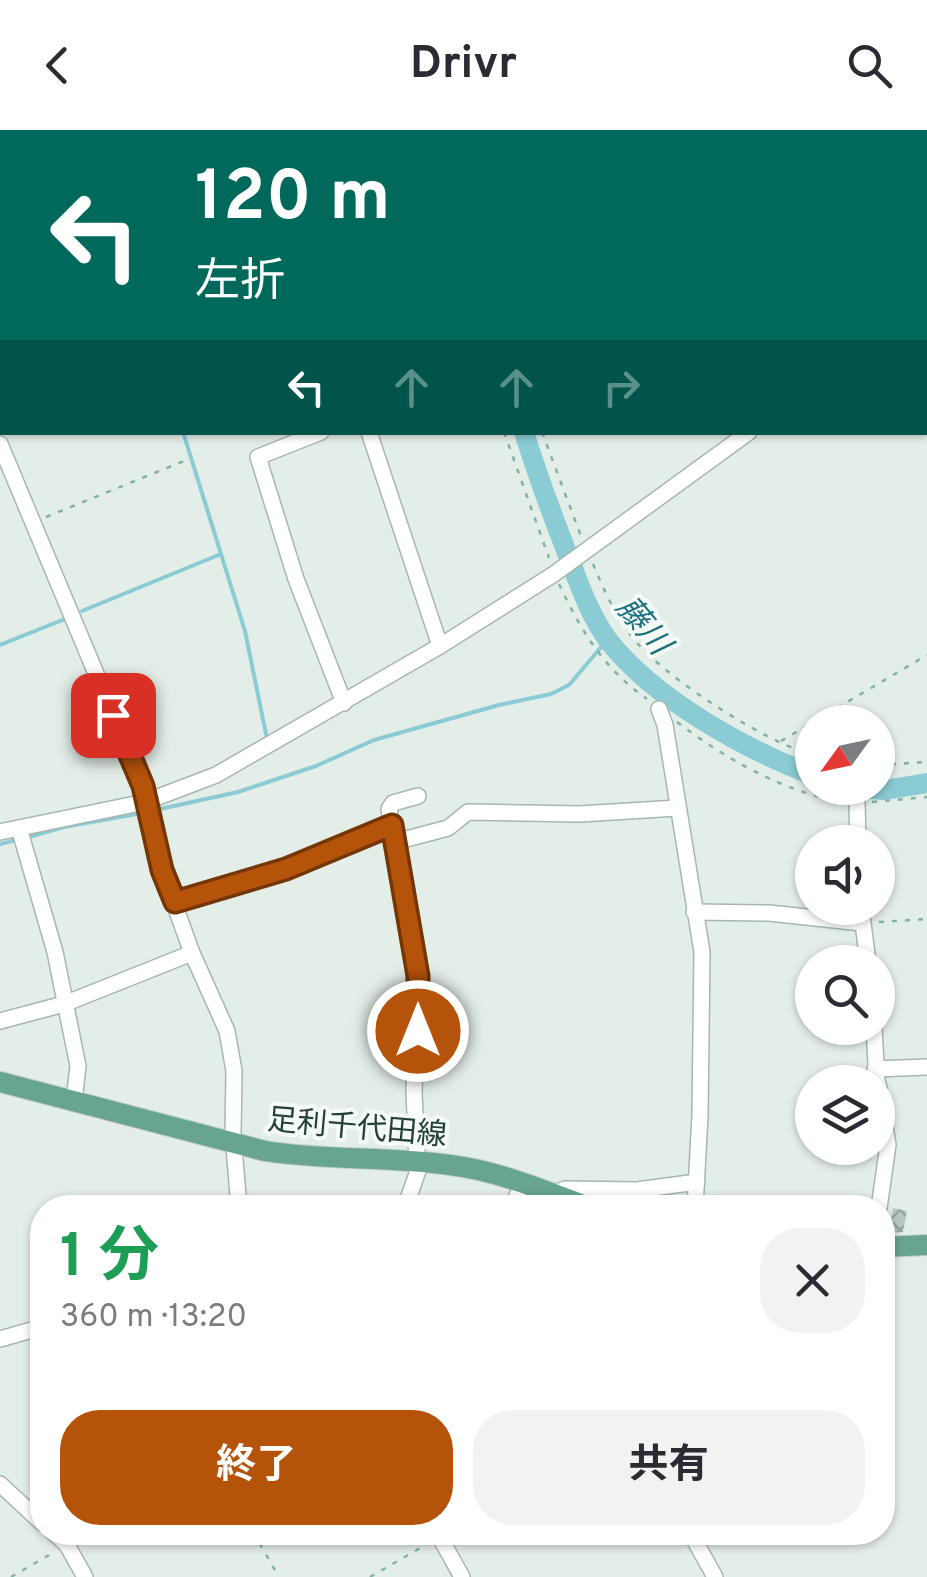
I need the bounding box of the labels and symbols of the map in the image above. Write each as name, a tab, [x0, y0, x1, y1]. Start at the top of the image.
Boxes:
water label: 藤川	[606, 590, 680, 667]
pin	[71, 673, 156, 758]
north arrow	[795, 705, 895, 805]
position arrow	[366, 979, 470, 1083]
street label: 足利千代田線	[266, 1103, 448, 1156]

